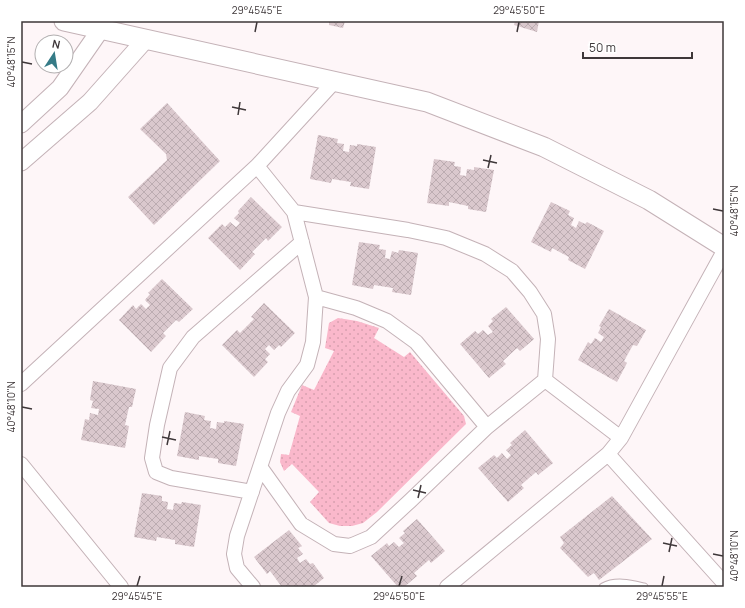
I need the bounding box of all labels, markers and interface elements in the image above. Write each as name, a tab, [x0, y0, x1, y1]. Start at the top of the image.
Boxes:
text: 29°45'45"E	[232, 3, 282, 17]
text: 29°45'50"E	[493, 3, 545, 17]
north arrow	[34, 34, 74, 74]
scale bar	[583, 34, 692, 60]
text: 40°48'15"N	[4, 36, 18, 87]
text: N	[51, 36, 62, 52]
text: 50 m	[589, 39, 616, 56]
text: 40°48'15"N	[727, 185, 741, 236]
text: 40°48'10"N	[4, 381, 18, 433]
text: 40°48'10"N	[727, 530, 741, 582]
text: 29°45'45"E	[112, 589, 162, 603]
text: 29°45'50"E	[373, 589, 425, 603]
text: 29°45'55"E	[636, 589, 688, 603]

